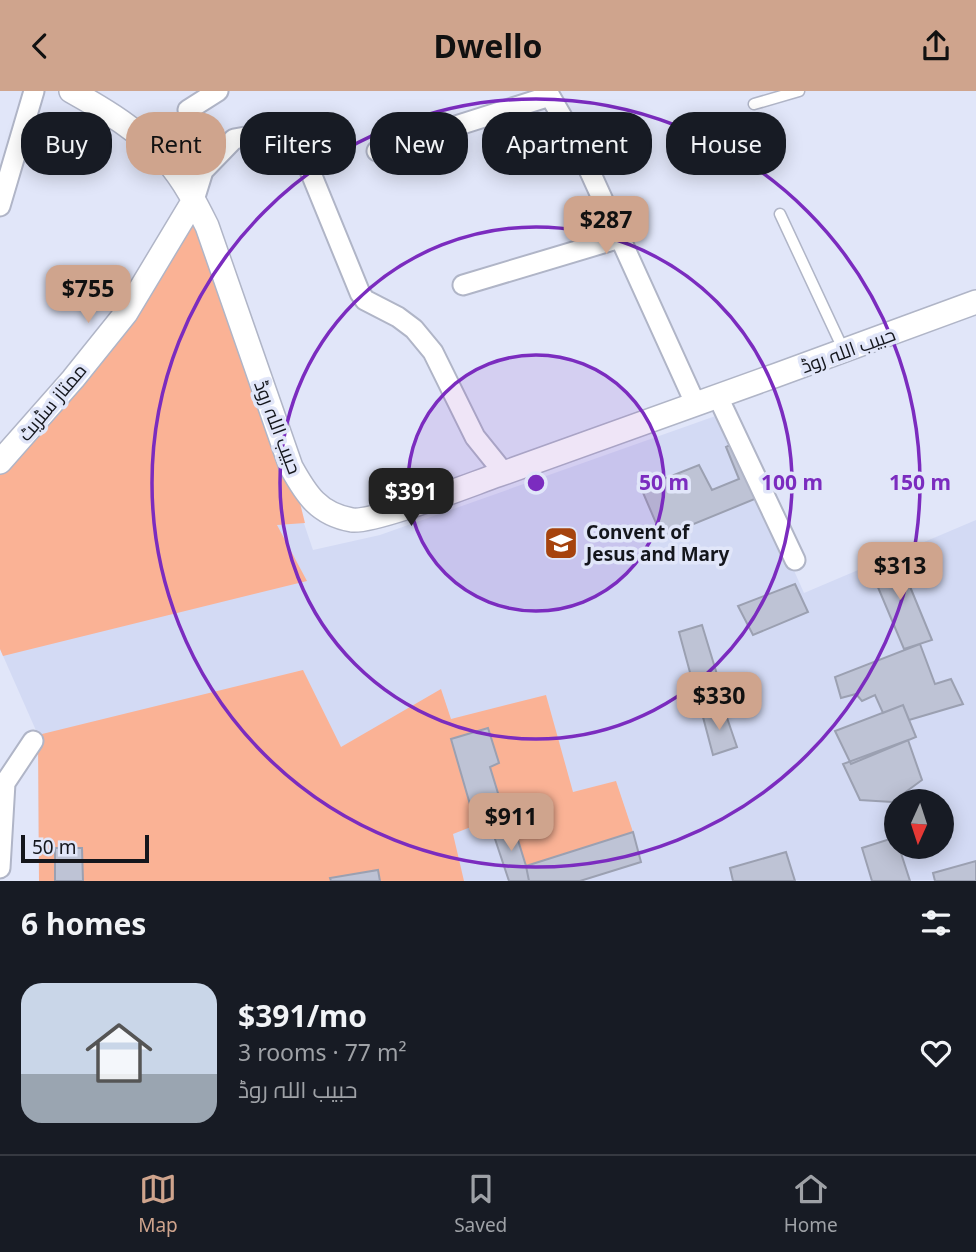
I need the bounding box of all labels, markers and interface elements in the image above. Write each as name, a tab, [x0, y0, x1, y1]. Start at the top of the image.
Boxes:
text: Dwello	[434, 24, 543, 67]
icon: back	[21, 27, 59, 65]
icon: share	[917, 27, 955, 65]
chip: Buy	[21, 112, 112, 175]
chip: Rent	[126, 112, 226, 175]
chip: Filters	[240, 112, 356, 175]
chip: New	[370, 112, 468, 175]
chip: Apartment	[482, 112, 652, 175]
chip: House	[666, 112, 786, 175]
pin: $287	[565, 197, 647, 256]
text: $287	[580, 203, 632, 235]
pin: $755	[47, 265, 129, 325]
text: $755	[62, 272, 114, 304]
street label: حبیب اللہ روڈ	[797, 321, 899, 379]
street label: ممتاز سٹریٹ	[12, 358, 92, 446]
street label: حبیب اللہ روڈ	[248, 376, 308, 478]
text: 50 m	[639, 468, 689, 496]
text: 100 m	[761, 468, 823, 496]
text: 150 m	[889, 468, 951, 496]
pin: $391	[370, 469, 452, 528]
centre of rings	[524, 471, 548, 495]
text: $391	[385, 475, 437, 507]
place label: Convent of Jesus and Mary	[584, 519, 729, 567]
school or university icon: Convent of Jesus and Mary	[542, 524, 580, 562]
pin: $313	[859, 543, 941, 602]
text: $313	[874, 549, 926, 581]
pin: $330	[678, 673, 760, 732]
text: $330	[693, 679, 745, 711]
north arrow	[884, 789, 954, 859]
map controls	[884, 789, 954, 859]
pin: $911	[470, 793, 552, 853]
text: $911	[485, 800, 537, 832]
scale bar	[21, 832, 149, 864]
text: 50 m	[32, 834, 76, 860]
text: 6 homes	[21, 903, 146, 944]
icon: filters	[917, 904, 955, 942]
text: $391/mo	[238, 995, 367, 1036]
icon: home	[77, 1011, 161, 1095]
icon: heart	[917, 1034, 955, 1072]
text: 3 rooms · 77 m²	[238, 1036, 407, 1068]
text: حبیب اللہ روڈ	[238, 1073, 358, 1105]
tab: Map	[138, 1170, 178, 1238]
tab: Saved	[454, 1170, 507, 1238]
tab: Home	[784, 1170, 838, 1238]

